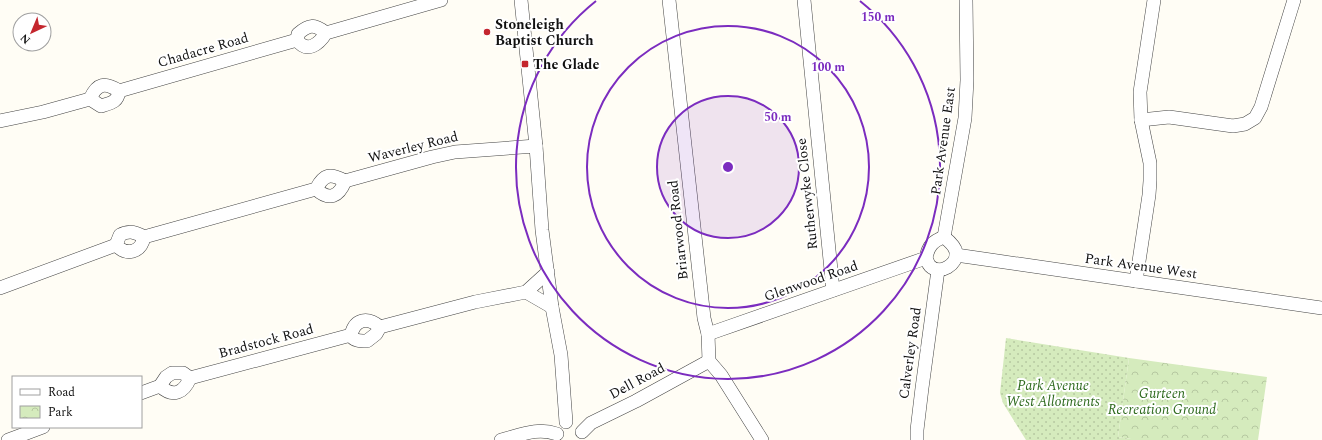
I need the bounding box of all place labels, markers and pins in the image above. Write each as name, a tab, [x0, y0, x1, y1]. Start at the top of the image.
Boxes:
place label: Stoneleigh Baptist Church	[495, 14, 594, 51]
marker: Stoneleigh Baptist Church	[482, 27, 492, 37]
place label: The Glade	[533, 54, 599, 75]
marker: The Glade	[520, 59, 530, 69]
centre of rings	[721, 160, 735, 174]

